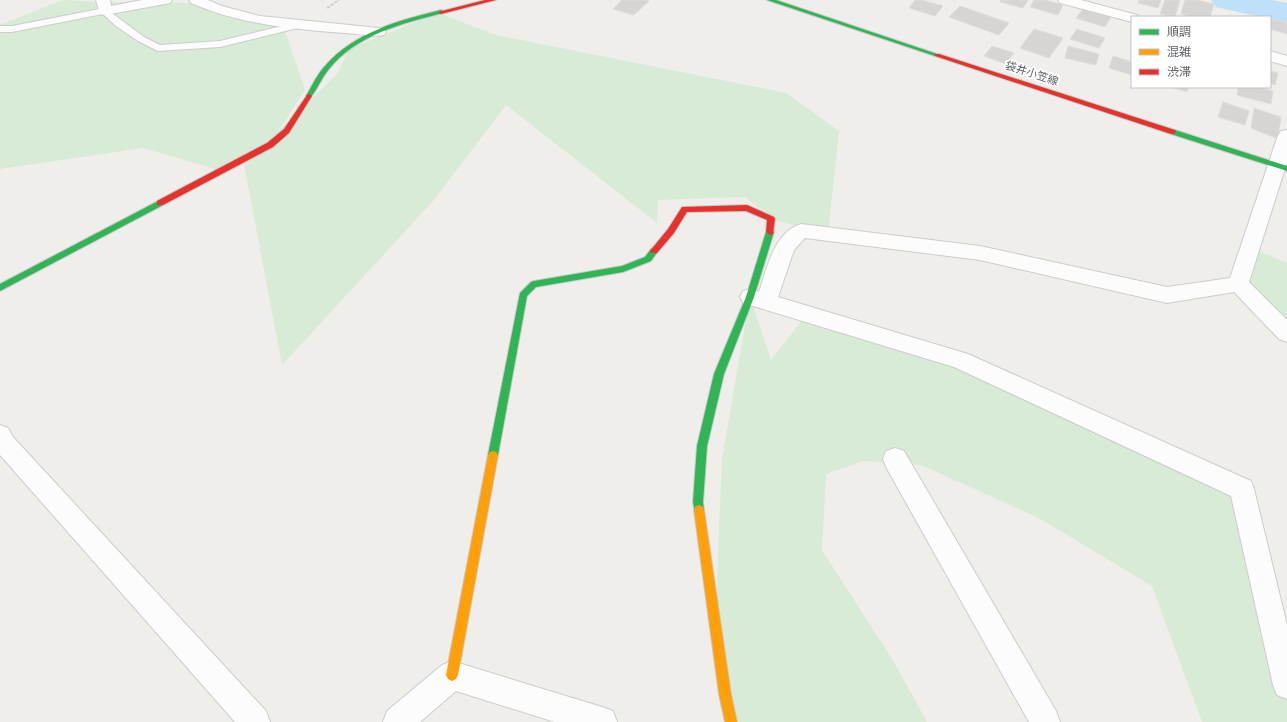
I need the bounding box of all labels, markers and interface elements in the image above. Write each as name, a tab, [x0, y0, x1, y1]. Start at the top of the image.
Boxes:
legend	[1131, 16, 1271, 88]
text: 順調	[1167, 24, 1191, 39]
text: 混雑	[1167, 44, 1191, 59]
street label: 袋井小笠線	[1004, 58, 1060, 88]
text: 渋滞	[1167, 64, 1191, 79]

